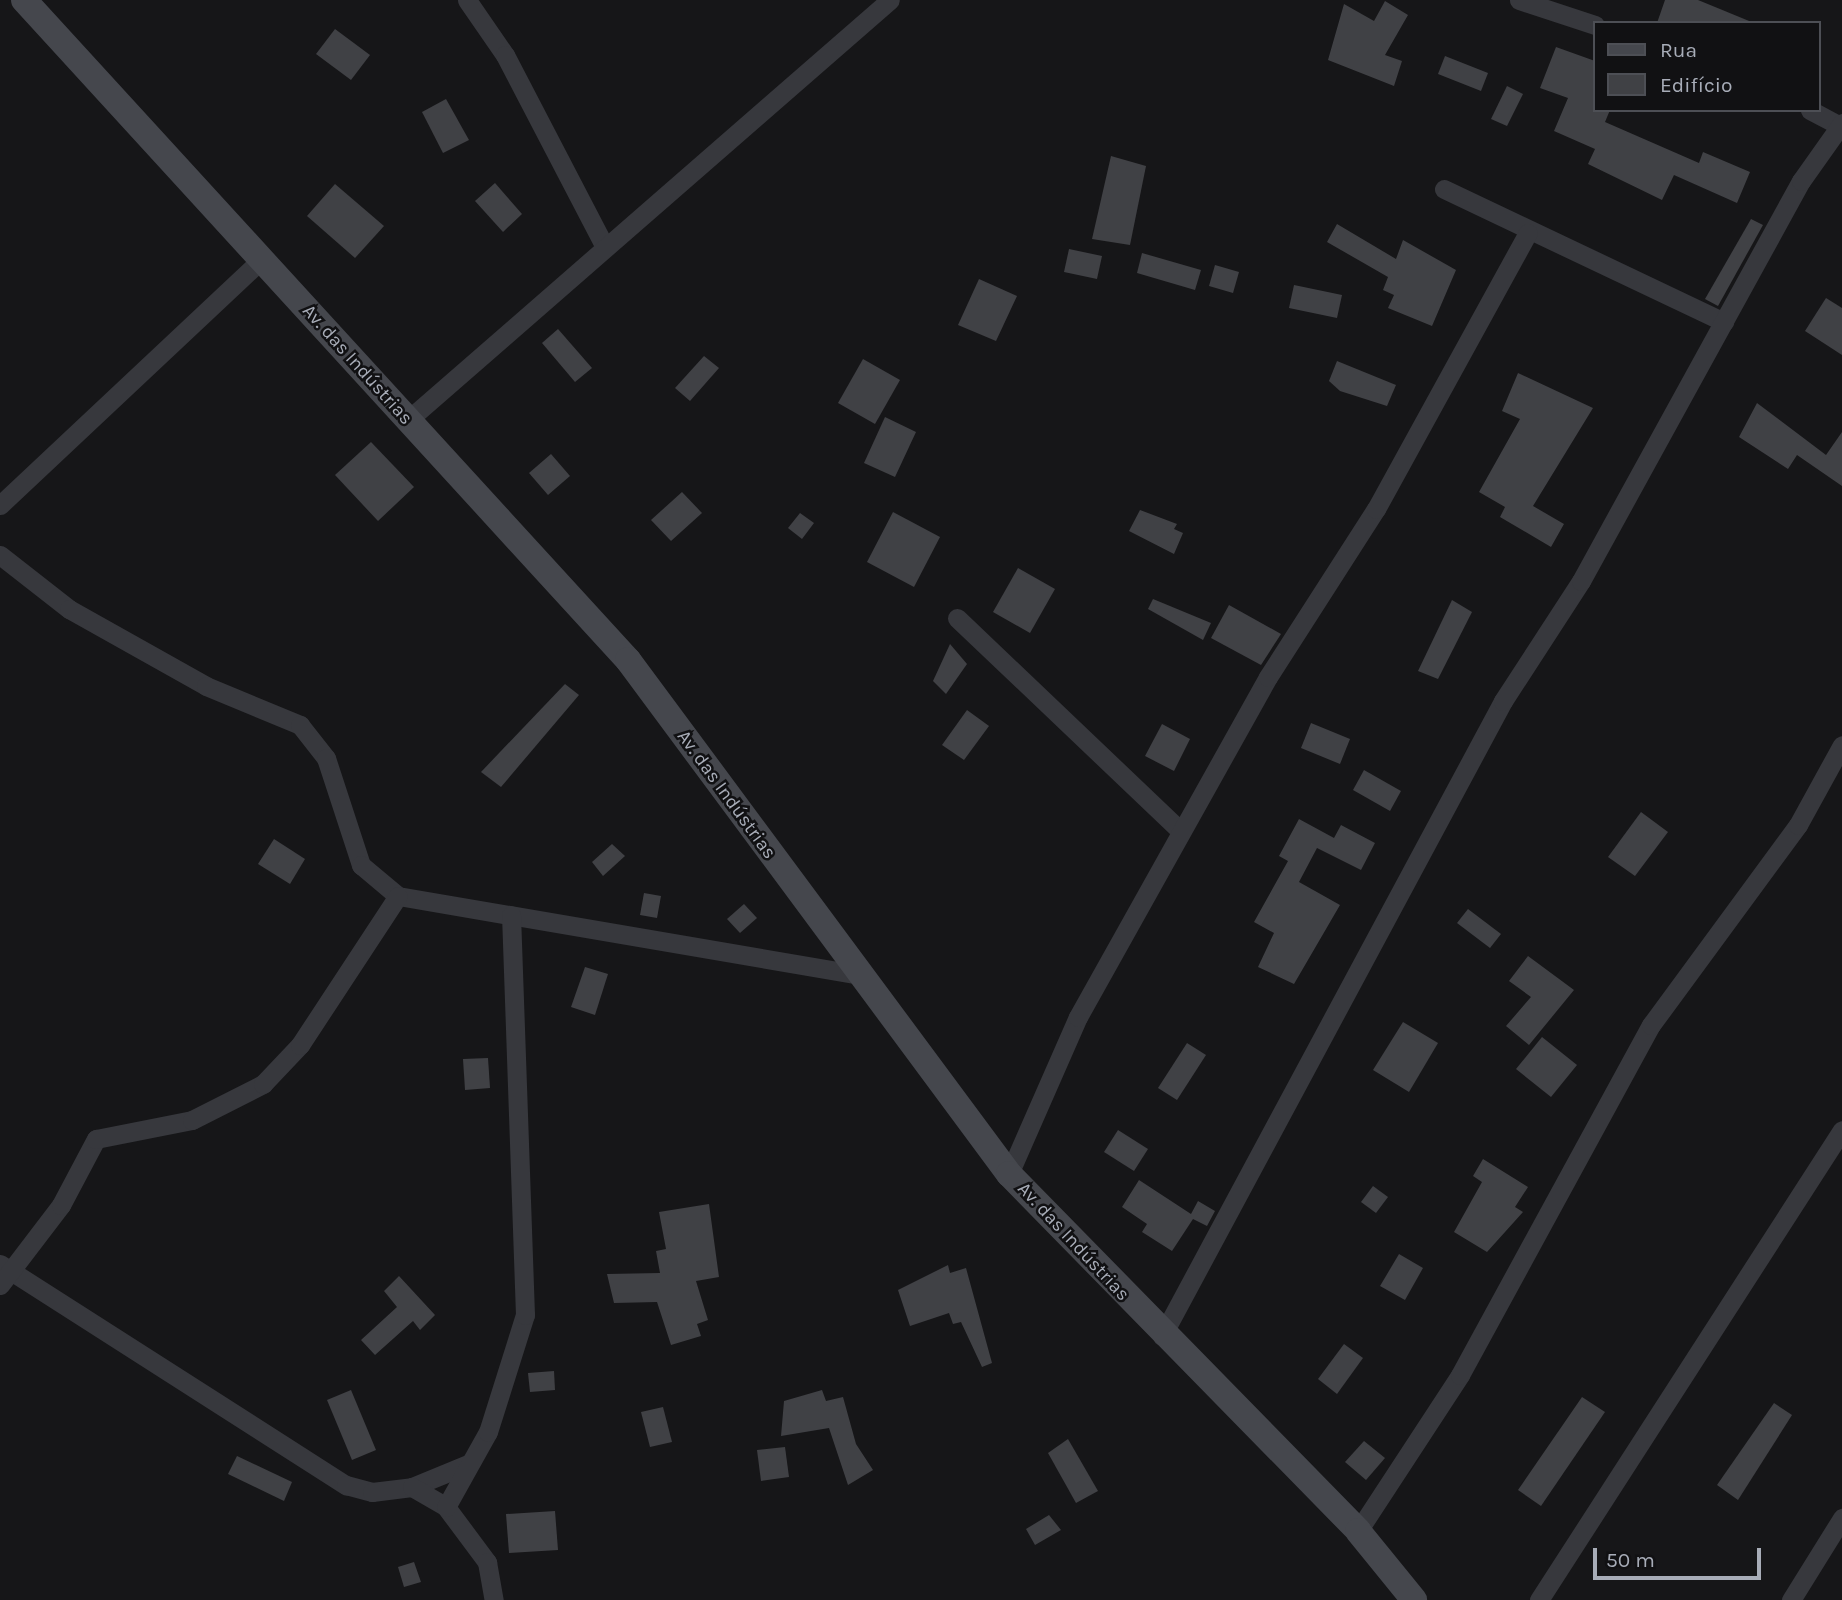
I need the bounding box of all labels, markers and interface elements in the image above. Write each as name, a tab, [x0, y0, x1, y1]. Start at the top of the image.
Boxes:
legend	[1594, 21, 1821, 112]
text: Rua	[1660, 38, 1697, 62]
text: Edifício	[1660, 73, 1733, 97]
street label: Av. das Indústrias	[297, 300, 417, 430]
street label: Av. das Indústrias	[672, 726, 780, 864]
street label: Av. das Indústrias	[1012, 1178, 1134, 1306]
scale bar	[1597, 1534, 1765, 1578]
text: 50 m	[1606, 1548, 1655, 1572]

